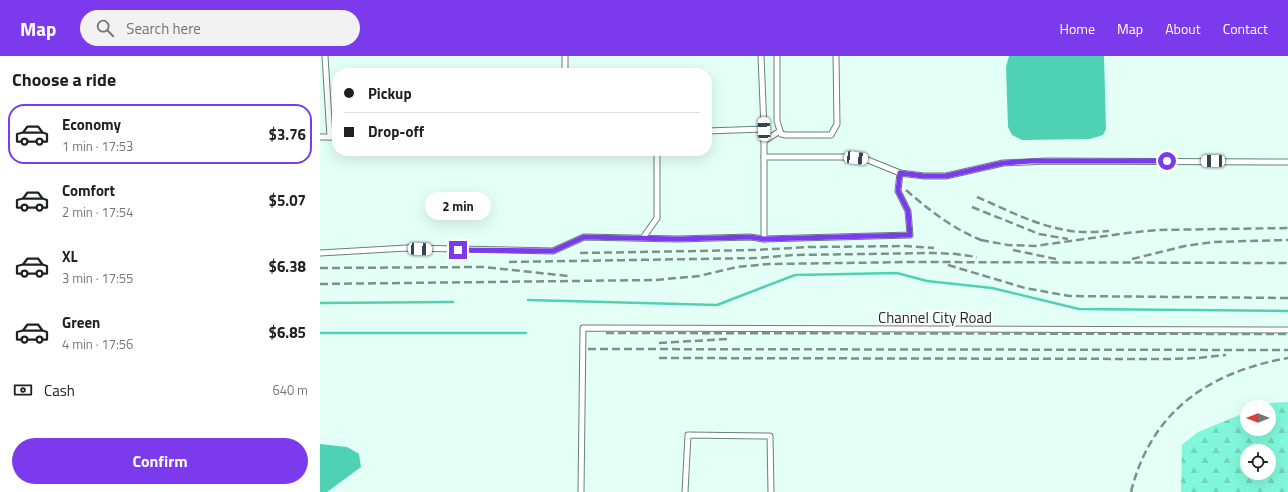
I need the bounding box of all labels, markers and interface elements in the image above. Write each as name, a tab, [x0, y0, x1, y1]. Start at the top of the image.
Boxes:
search box	[80, 10, 360, 46]
text: Map	[20, 14, 56, 43]
icon: search	[94, 17, 116, 39]
text: Search here	[126, 17, 201, 40]
text: Home	[1060, 18, 1095, 39]
text: Map	[1117, 18, 1143, 39]
text: About	[1165, 18, 1201, 39]
text: Contact	[1223, 18, 1268, 39]
text: Choose a ride	[12, 66, 116, 93]
text: Pickup	[368, 82, 412, 105]
text: Economy	[62, 113, 121, 136]
icon: car	[14, 116, 50, 152]
car	[758, 117, 770, 141]
text: Drop-off	[368, 120, 424, 143]
text: $3.76	[269, 123, 306, 146]
text: 1 min · 17:53	[62, 136, 133, 156]
car	[843, 151, 869, 165]
route start	[1158, 152, 1176, 170]
car	[1201, 155, 1225, 167]
text: Comfort	[62, 179, 115, 202]
icon: car	[14, 182, 50, 218]
text: $5.07	[269, 189, 306, 212]
callout: 2 min	[425, 192, 491, 220]
text: 2 min	[442, 196, 474, 216]
text: 2 min · 17:54	[62, 202, 133, 222]
route end	[449, 241, 467, 259]
car	[408, 243, 432, 255]
text: XL	[62, 245, 78, 268]
icon: car	[14, 248, 50, 284]
text: $6.38	[269, 255, 306, 278]
text: 3 min · 17:55	[62, 268, 133, 288]
street label: Channel City Road	[878, 306, 992, 329]
text: Green	[62, 311, 100, 334]
icon: car	[14, 314, 50, 350]
text: $6.85	[269, 321, 306, 344]
text: 4 min · 17:56	[62, 334, 133, 354]
icon: cash	[12, 379, 34, 401]
text: Cash	[44, 379, 75, 402]
text: 640 m	[272, 380, 308, 400]
north arrow	[1240, 400, 1276, 436]
map controls	[1240, 400, 1276, 480]
button: Confirm	[12, 438, 308, 484]
button: locate	[1240, 444, 1276, 480]

